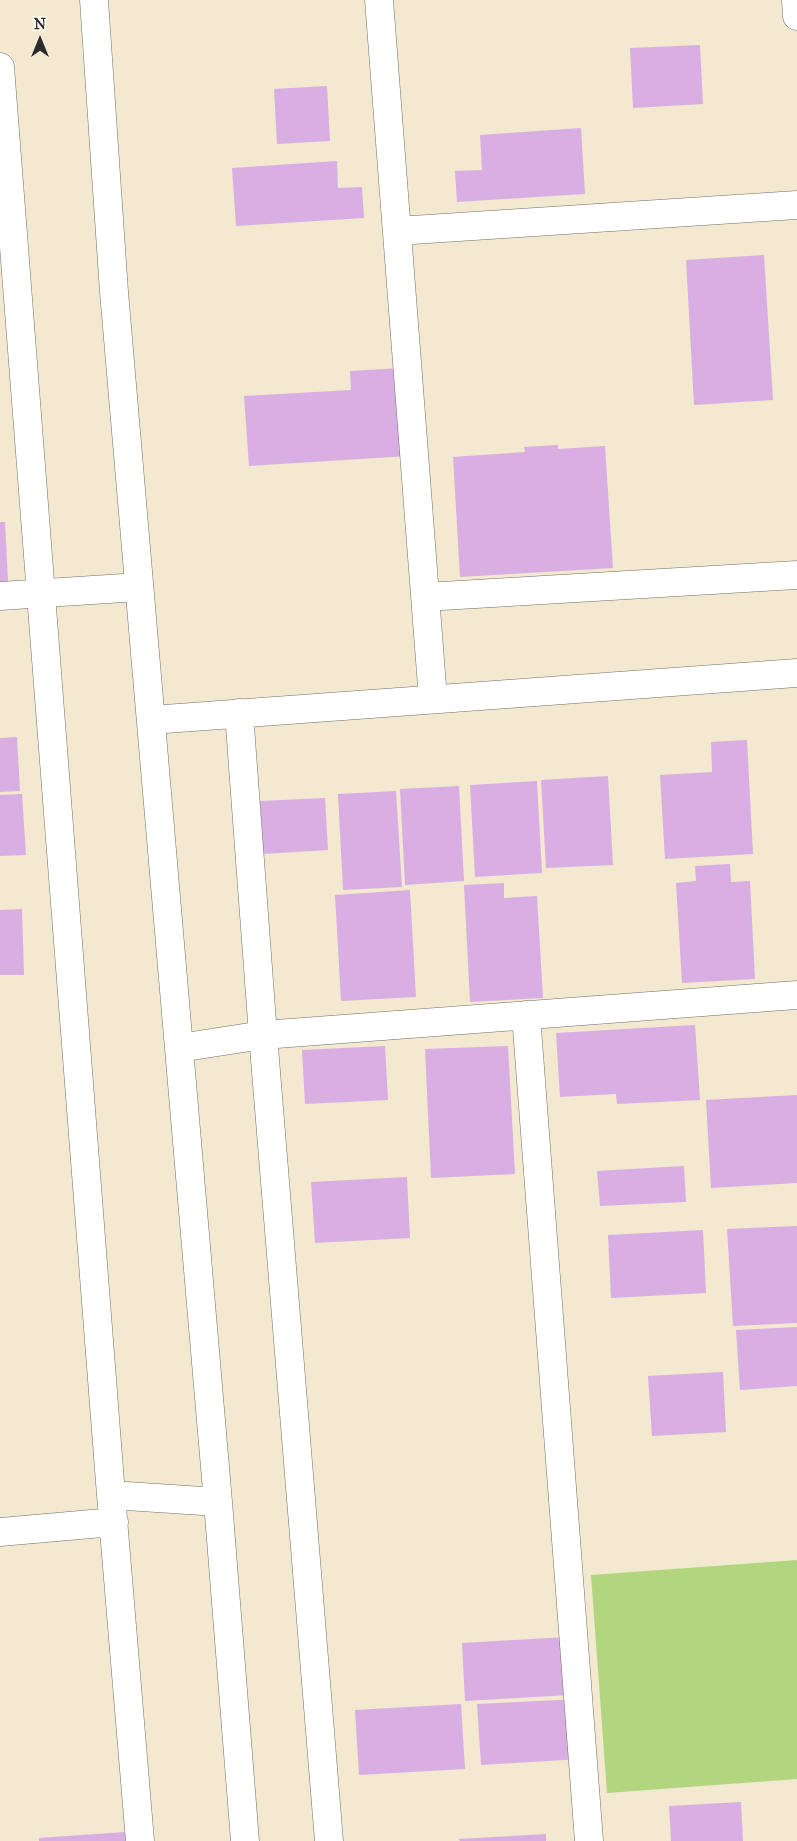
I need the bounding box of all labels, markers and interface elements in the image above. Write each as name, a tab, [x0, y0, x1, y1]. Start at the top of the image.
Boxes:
north arrow	[15, 15, 65, 65]
text: N	[34, 16, 46, 33]

